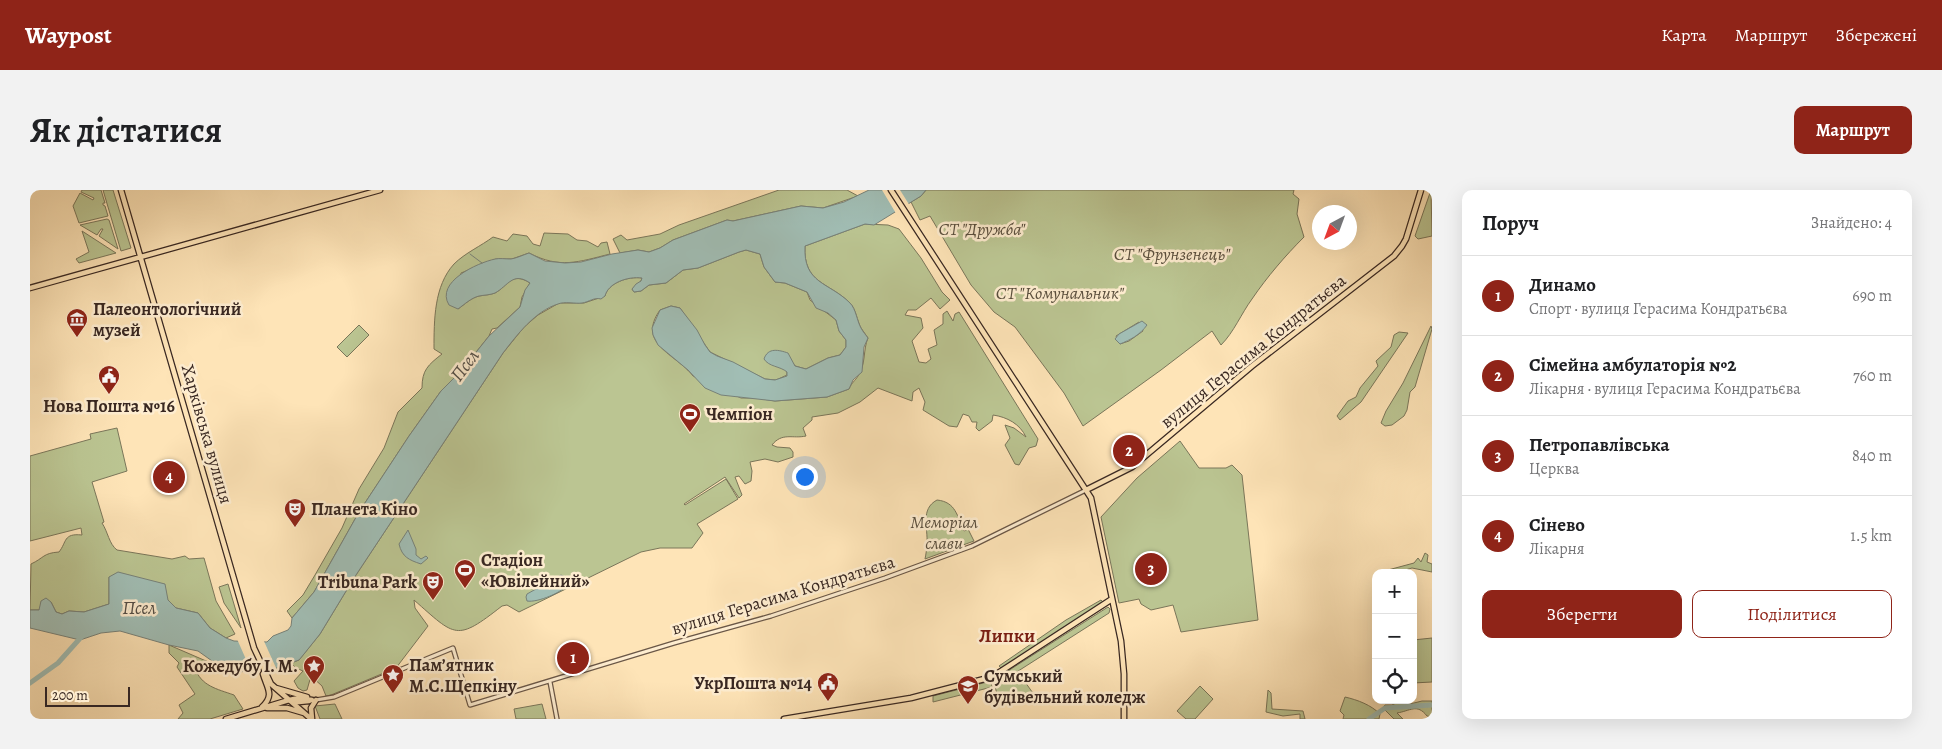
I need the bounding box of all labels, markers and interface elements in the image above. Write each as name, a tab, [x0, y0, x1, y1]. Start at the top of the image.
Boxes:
text: Waypost	[25, 19, 112, 51]
text: Карта	[1661, 23, 1707, 47]
text: Маршрут	[1735, 23, 1808, 47]
text: Збережені	[1836, 23, 1917, 47]
text: Як дістатися	[30, 106, 222, 154]
button: Маршрут	[1794, 106, 1912, 154]
north arrow	[1312, 205, 1357, 250]
text: Поруч	[1482, 209, 1539, 237]
text: Знайдено: 4	[1811, 212, 1892, 234]
park label: СТ "Дружба"	[939, 217, 1026, 241]
park label: СТ "Фрунзенець"	[1114, 242, 1231, 266]
street label: вулиця Герасима Кондратьєва	[1155, 268, 1351, 433]
text: Динамо	[1529, 272, 1596, 298]
park label: СТ "Комунальник"	[996, 281, 1125, 305]
text: 1	[1495, 285, 1501, 307]
text: 690 m	[1852, 285, 1892, 307]
place label: Палеонтологічний музей	[93, 297, 242, 342]
text: Спорт · вулиця Герасима Кондратьєва	[1529, 298, 1787, 320]
museum icon: Палеонтологічний музей	[65, 307, 89, 338]
water label: Псел	[444, 344, 486, 387]
text: Сімейна амбулаторія №2	[1529, 352, 1736, 378]
street label: Харківська вулиця	[176, 362, 238, 506]
public building icon: Нова Пошта №16	[97, 364, 121, 395]
text: 2	[1494, 365, 1502, 387]
text: 760 m	[1853, 365, 1892, 387]
text: Лікарня · вулиця Герасима Кондратьєва	[1529, 378, 1801, 400]
place label: Нова Пошта №16	[43, 394, 175, 418]
sports icon: Чемпіон	[678, 402, 702, 433]
place label: Чемпіон	[706, 402, 773, 426]
pin: 2	[1113, 432, 1145, 470]
text: Петропавлівська	[1529, 432, 1669, 458]
text: 3	[1495, 445, 1501, 467]
text: 840 m	[1852, 445, 1892, 467]
pin: 4	[153, 458, 185, 496]
text: Церква	[1529, 458, 1579, 480]
your location	[792, 464, 818, 490]
theatre icon: Планета Кіно	[283, 497, 307, 528]
place label: Планета Кіно	[311, 497, 418, 521]
park label: Меморіал слави	[910, 510, 978, 555]
text: Сінево	[1529, 512, 1585, 538]
text: 4	[1494, 525, 1502, 547]
text: 1.5 km	[1850, 525, 1892, 547]
text: Лікарня	[1529, 538, 1585, 560]
place label: Стадіон «Ювілейний»	[481, 548, 590, 593]
street label: вулиця Герасима Кондратьєва	[668, 549, 898, 640]
pin: 3	[1135, 550, 1167, 588]
sports icon: Стадіон «Ювілейний»	[453, 558, 477, 589]
map controls	[1372, 569, 1417, 704]
button: +	[1372, 569, 1417, 614]
place label: Tribuna Park	[318, 570, 418, 594]
theatre icon: Tribuna Park	[421, 570, 445, 601]
button: Зберегти	[1482, 590, 1682, 638]
button: Поділитися	[1692, 590, 1892, 638]
water label: Псел	[122, 595, 156, 621]
button: −	[1372, 614, 1417, 659]
district label: Липки	[979, 623, 1035, 649]
pin: 1	[557, 639, 589, 677]
place label: Пам’ятник М.С.Щепкіну	[409, 653, 517, 698]
place label: Кожедубу І. М.	[183, 654, 298, 678]
place icon: Кожедубу І. М.	[302, 654, 326, 685]
button: locate	[1372, 659, 1417, 704]
place icon: Пам’ятник М.С.Щепкіну	[381, 663, 405, 694]
place label: Сумський будівельний коледж	[984, 664, 1145, 709]
place label: УкрПошта №14	[694, 671, 813, 695]
public building icon: УкрПошта №14	[816, 671, 840, 702]
school or university icon: Сумський будівельний коледж	[956, 674, 980, 705]
scale bar	[45, 684, 130, 707]
text: 200 m	[52, 686, 88, 705]

